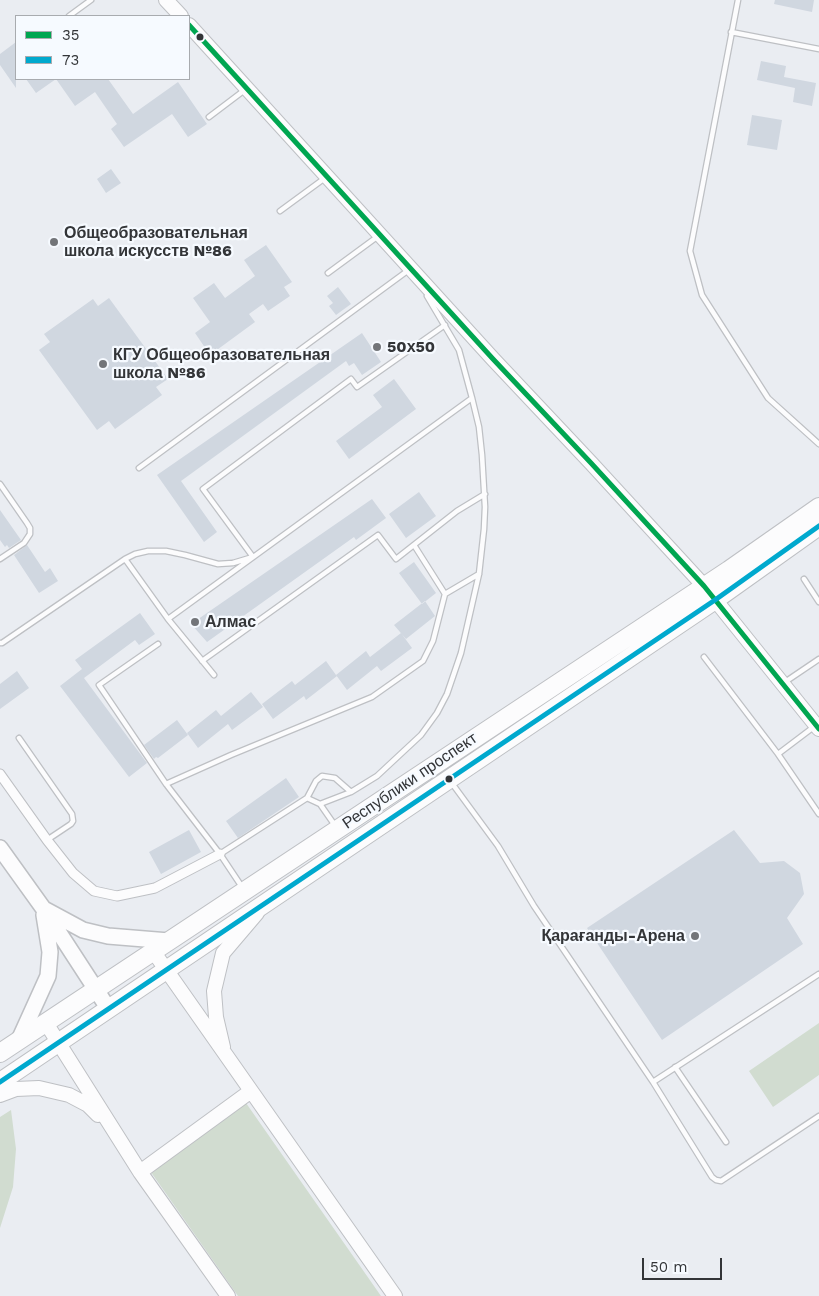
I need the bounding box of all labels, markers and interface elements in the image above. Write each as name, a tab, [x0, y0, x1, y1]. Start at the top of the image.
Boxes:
legend	[15, 15, 190, 80]
text: 35	[62, 26, 79, 44]
unlabelled marker	[195, 32, 205, 42]
text: 73	[62, 51, 79, 69]
place label: Общеобразовательная школа искусств №86	[64, 223, 248, 261]
marker: Общеобразовательная школа искусств №86	[48, 236, 60, 248]
place label: 50х50	[387, 337, 435, 357]
marker: 50х50	[371, 341, 383, 353]
place label: КГУ Общеобразовательная школа №86	[113, 345, 330, 383]
marker: КГУ Общеобразовательная школа №86	[97, 358, 109, 370]
place label: Алмас	[205, 612, 256, 632]
marker: Алмас	[189, 616, 201, 628]
street label: Республики проспект	[339, 729, 481, 833]
unlabelled marker	[444, 774, 454, 784]
place label: Қарағанды-Арена	[541, 926, 685, 946]
marker: Қарағанды-Арена	[689, 930, 701, 942]
scale bar	[644, 1248, 724, 1280]
text: 50 m	[650, 1258, 687, 1276]

